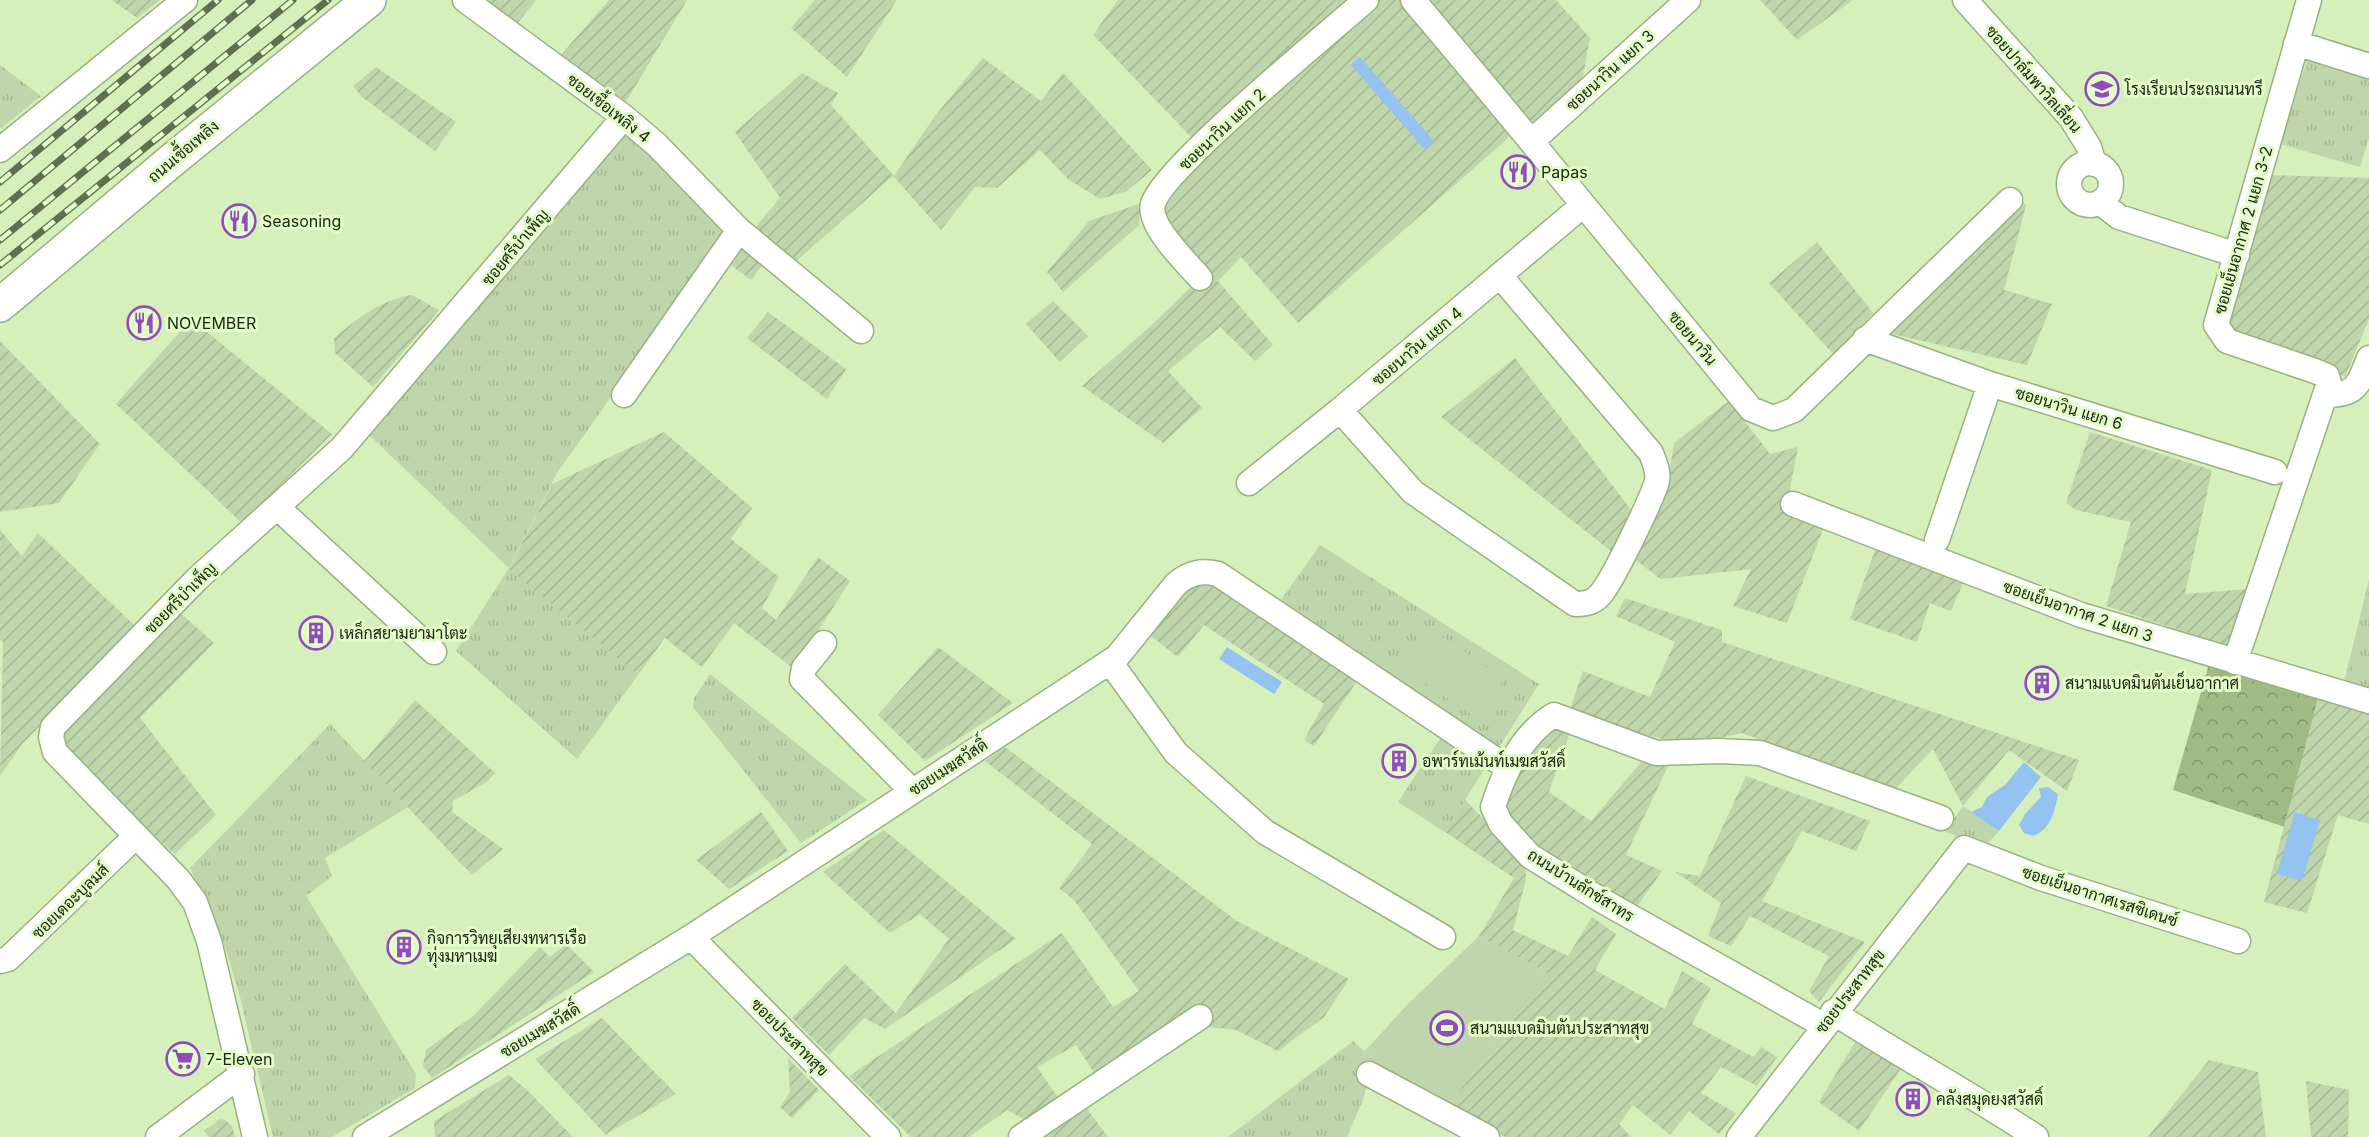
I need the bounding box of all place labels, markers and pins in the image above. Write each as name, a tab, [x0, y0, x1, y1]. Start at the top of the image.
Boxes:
school or university icon: โรงเรียนประถมนนทรี	[2084, 71, 2120, 107]
place label: โรงเรียนประถมนนทรี	[2124, 78, 2263, 99]
restaurant icon: Papas	[1500, 154, 1536, 190]
place label: Papas	[1541, 162, 1588, 182]
restaurant icon: Seasoning	[221, 203, 257, 239]
place label: Seasoning	[262, 211, 341, 231]
restaurant icon: NOVEMBER	[126, 305, 162, 341]
place label: NOVEMBER	[167, 313, 256, 333]
building icon: เหล็กสยามยามาโตะ	[298, 615, 334, 651]
place label: เหล็กสยามยามาโตะ	[339, 620, 467, 643]
building icon: สนามแบดมินตันเย็นอากาศ	[2024, 665, 2060, 701]
place label: สนามแบดมินตันเย็นอากาศ	[2065, 670, 2239, 693]
building icon: อพาร์ทเม้นท์เมฆสวัสดิ์	[1381, 743, 1417, 779]
place label: อพาร์ทเม้นท์เมฆสวัสดิ์	[1422, 747, 1566, 771]
place label: กิจการวิทยุเสียงทหารเรือ ทุ่งมหาเมฆ	[427, 927, 587, 968]
building icon: กิจการวิทยุเสียงทหารเรือ ทุ่งมหาเมฆ	[386, 929, 422, 965]
sports icon: สนามแบดมินตันประสาทสุข	[1429, 1010, 1465, 1046]
place label: สนามแบดมินตันประสาทสุข	[1470, 1018, 1649, 1040]
supermarket icon: 7-Eleven	[165, 1041, 201, 1077]
place label: 7-Eleven	[206, 1049, 272, 1069]
building icon: คลังสมุดยงสวัสดิ์	[1895, 1081, 1931, 1117]
place label: คลังสมุดยงสวัสดิ์	[1936, 1085, 2043, 1111]

